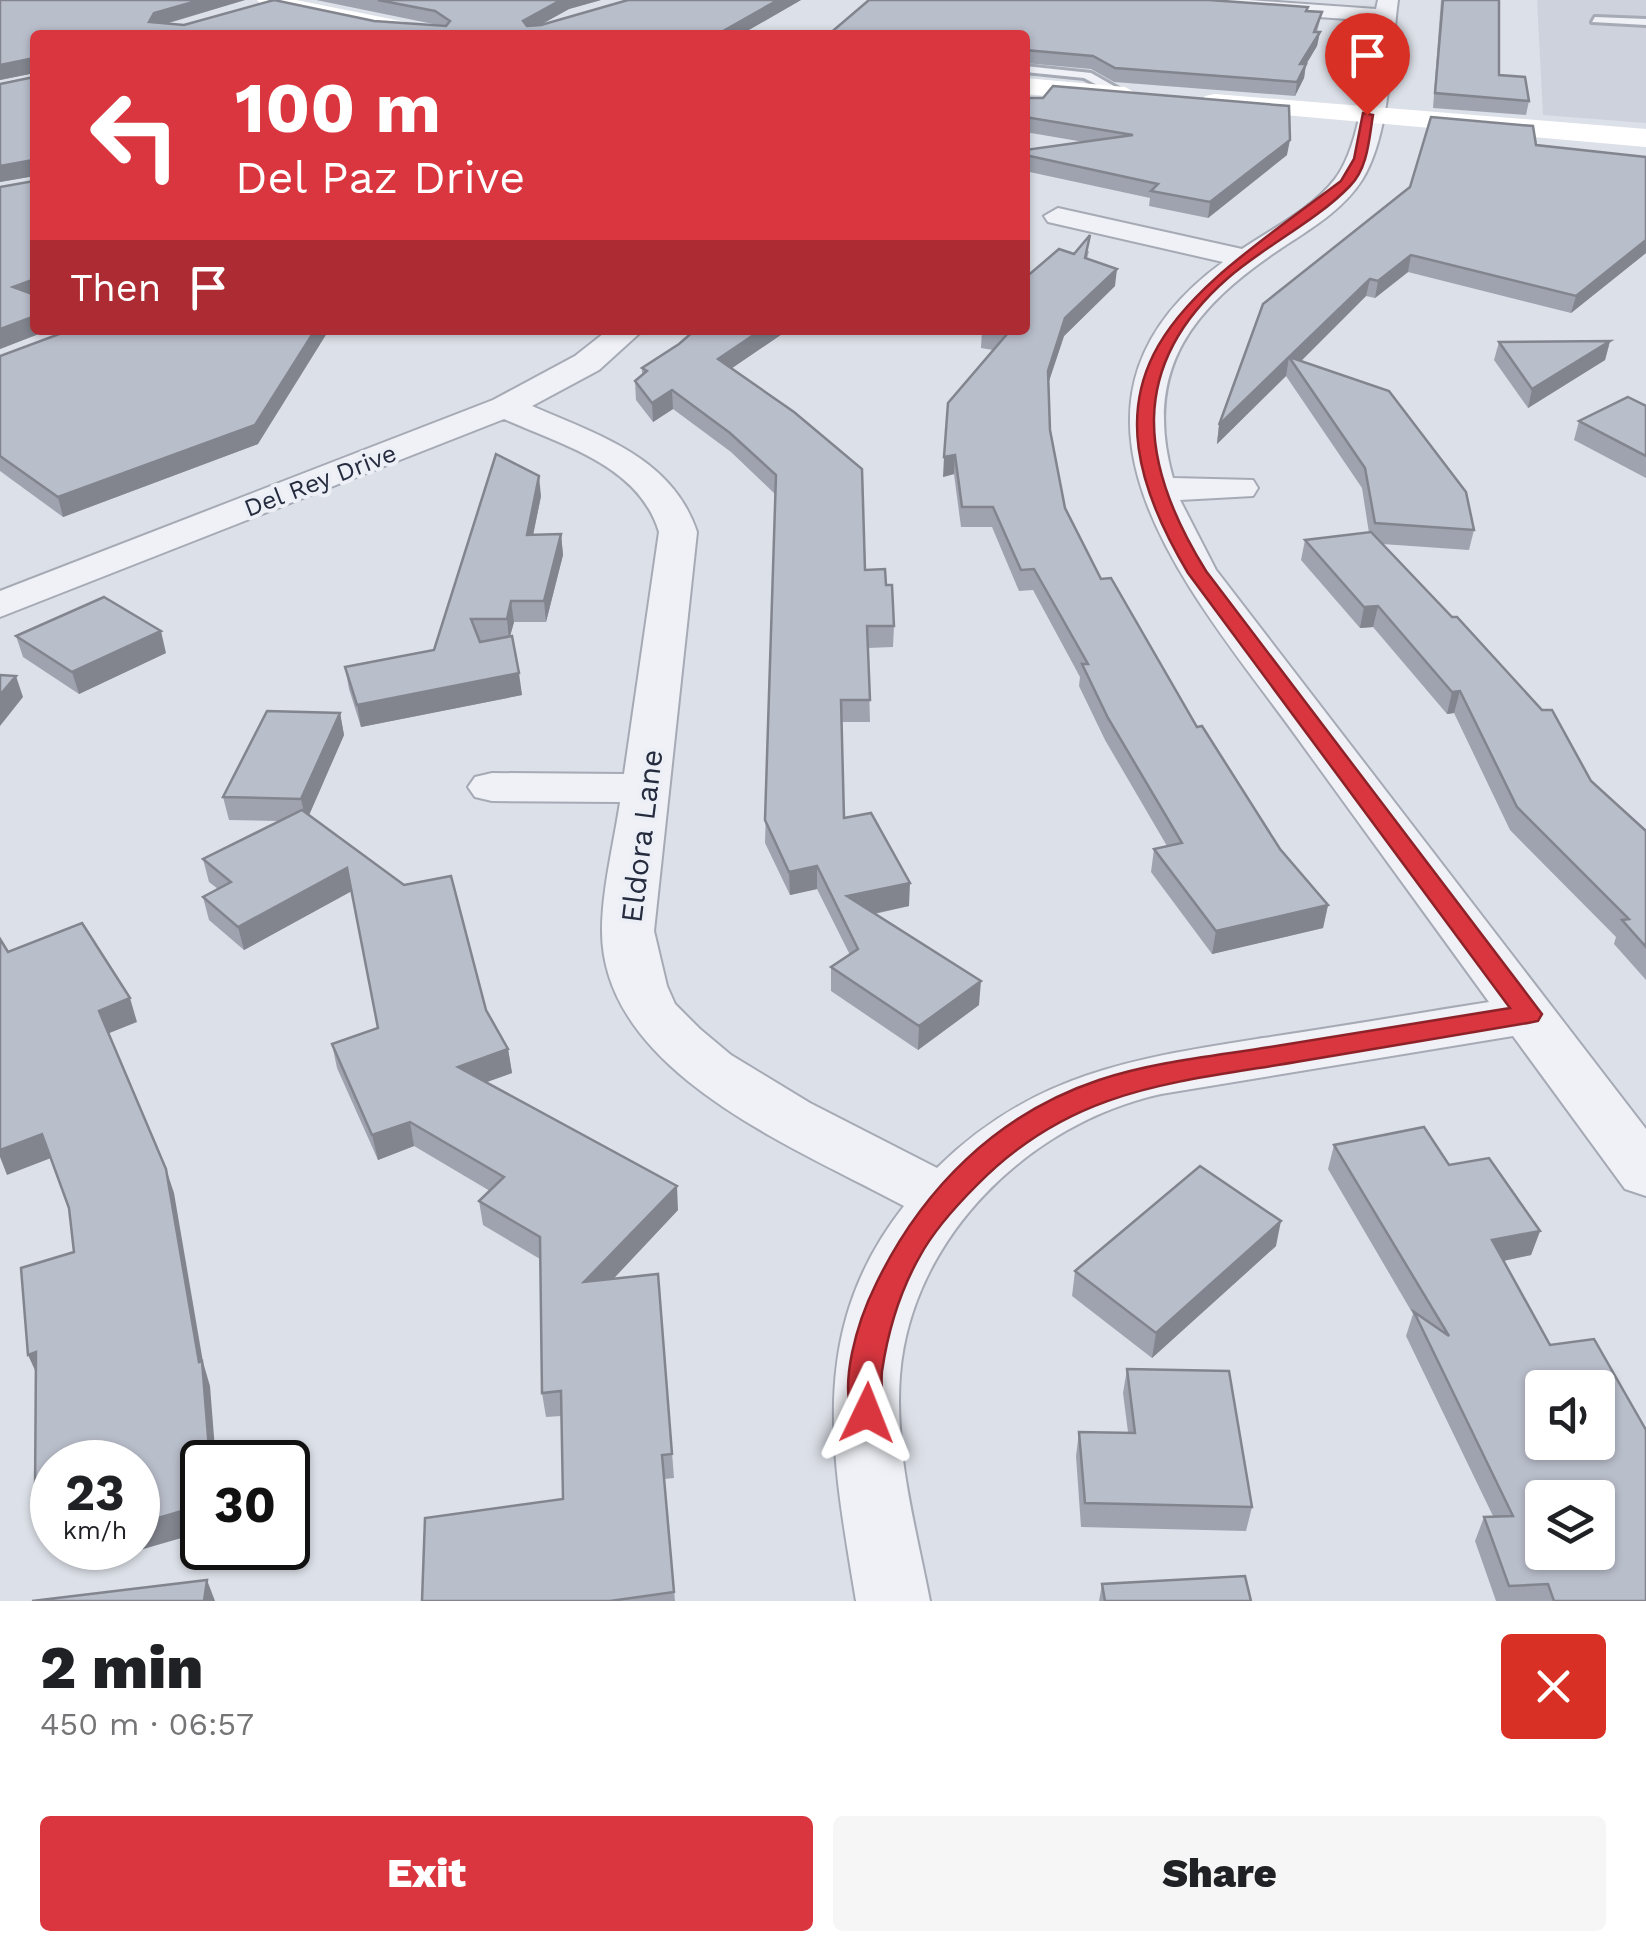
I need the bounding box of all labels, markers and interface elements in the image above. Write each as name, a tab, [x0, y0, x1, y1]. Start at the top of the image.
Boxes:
pin	[1325, 13, 1410, 116]
icon: arrive	[1340, 28, 1395, 83]
text: 100 m	[235, 67, 441, 149]
icon: left	[70, 70, 200, 200]
text: Del Paz Drive	[235, 151, 525, 204]
icon: arrive	[181, 260, 236, 315]
text: Then	[70, 266, 161, 310]
street label: Del Rey Drive	[240, 438, 400, 523]
street label: Eldora Lane	[614, 747, 669, 925]
position arrow	[815, 1361, 919, 1465]
map controls	[1525, 1370, 1615, 1570]
button: sound	[1525, 1370, 1615, 1460]
speed limit sign: 30	[180, 1440, 310, 1570]
text: 23	[65, 1463, 125, 1522]
button: layers	[1525, 1480, 1615, 1570]
text: km/h	[63, 1516, 127, 1545]
text: 2 min	[40, 1632, 204, 1703]
button: close	[1501, 1634, 1606, 1739]
text: 450 m · 06:57	[40, 1705, 254, 1743]
button: Exit	[40, 1816, 813, 1931]
button: Share	[833, 1816, 1606, 1931]

